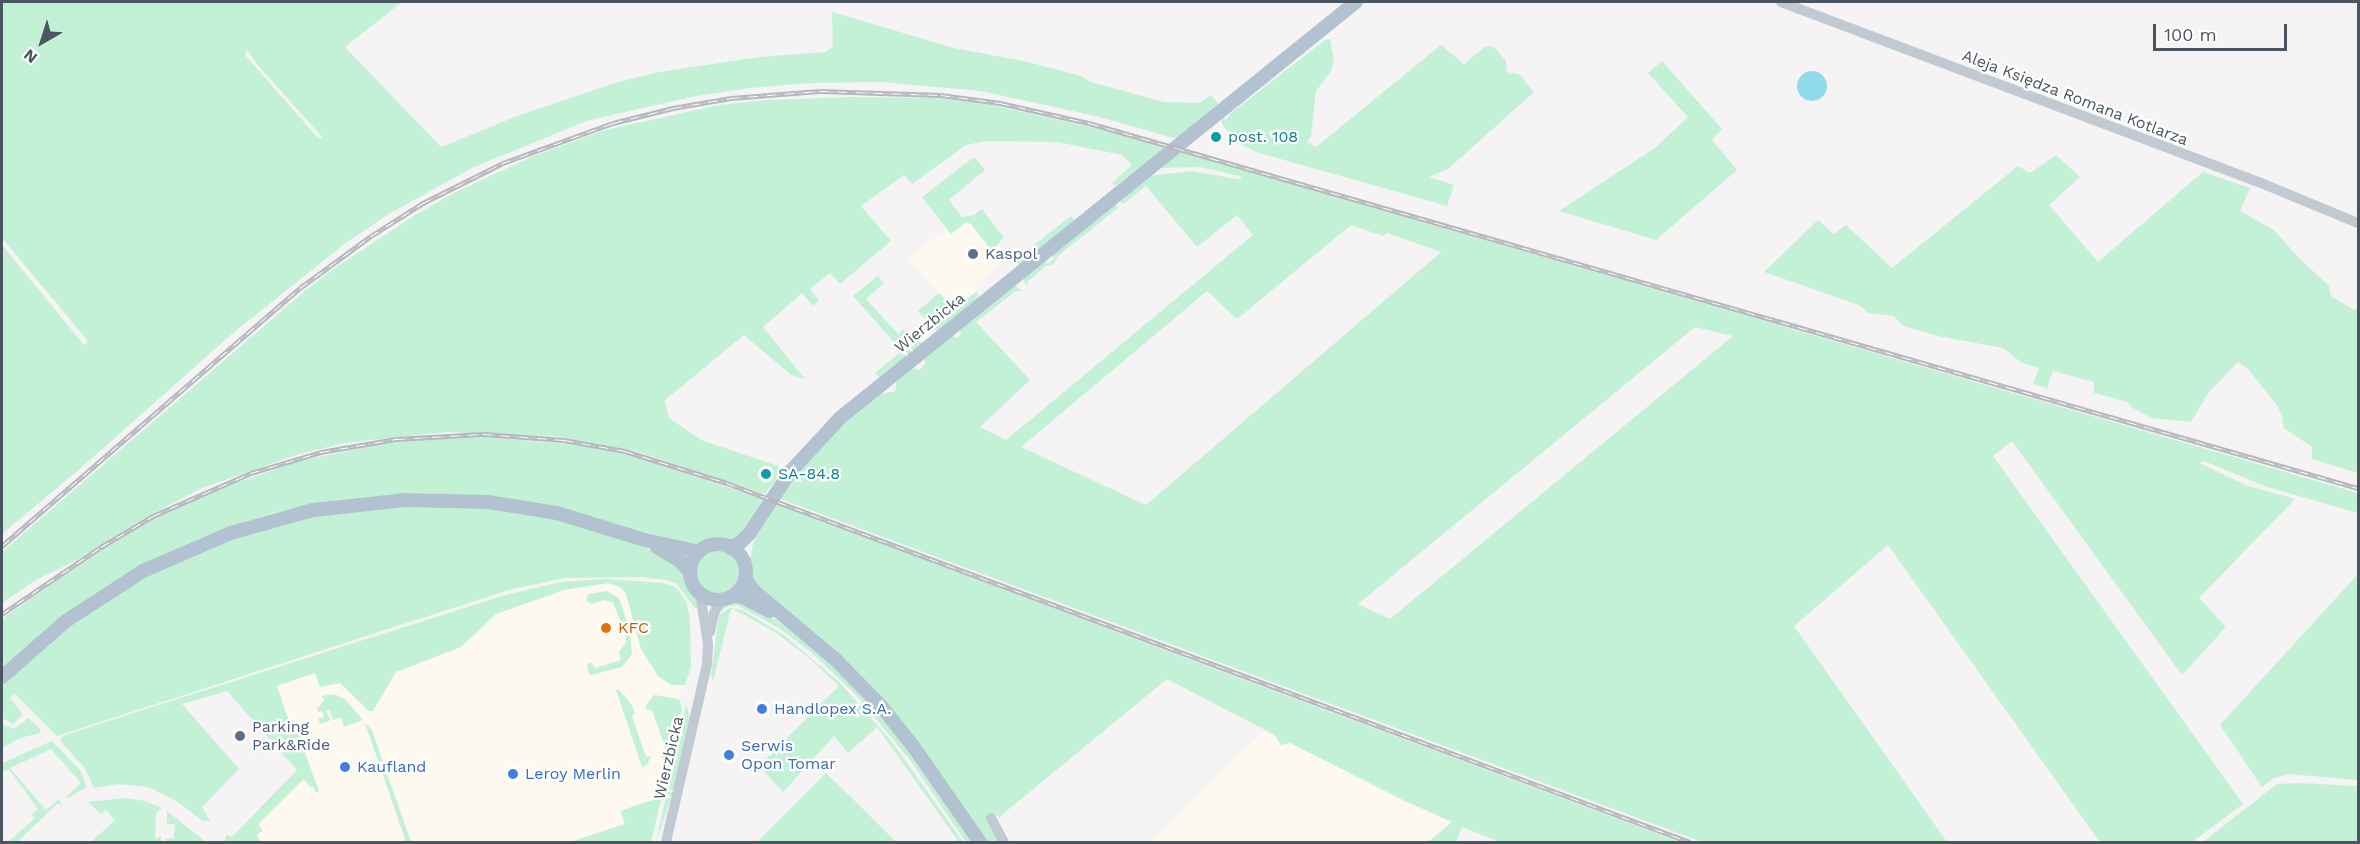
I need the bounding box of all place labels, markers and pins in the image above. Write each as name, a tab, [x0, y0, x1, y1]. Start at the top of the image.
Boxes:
place label: post. 108	[1228, 127, 1299, 147]
marker: post. 108	[1209, 130, 1223, 144]
place label: Kaspol	[985, 244, 1037, 264]
marker: Kaspol	[966, 247, 980, 261]
place label: SA-84.8	[778, 464, 840, 484]
marker: SA-84.8	[759, 467, 773, 481]
place label: KFC	[618, 618, 649, 638]
marker: KFC	[599, 621, 613, 635]
place label: Handlopex S.A.	[774, 699, 892, 719]
marker: Handlopex S.A.	[755, 702, 769, 716]
place label: Parking Park&Ride	[252, 717, 330, 755]
marker: Parking Park&Ride	[233, 729, 247, 743]
place label: Serwis Opon Tomar	[741, 736, 836, 774]
marker: Serwis Opon Tomar	[722, 748, 736, 762]
place label: Kaufland	[357, 757, 426, 777]
marker: Kaufland	[338, 760, 352, 774]
place label: Leroy Merlin	[525, 764, 621, 784]
marker: Leroy Merlin	[506, 767, 520, 781]

